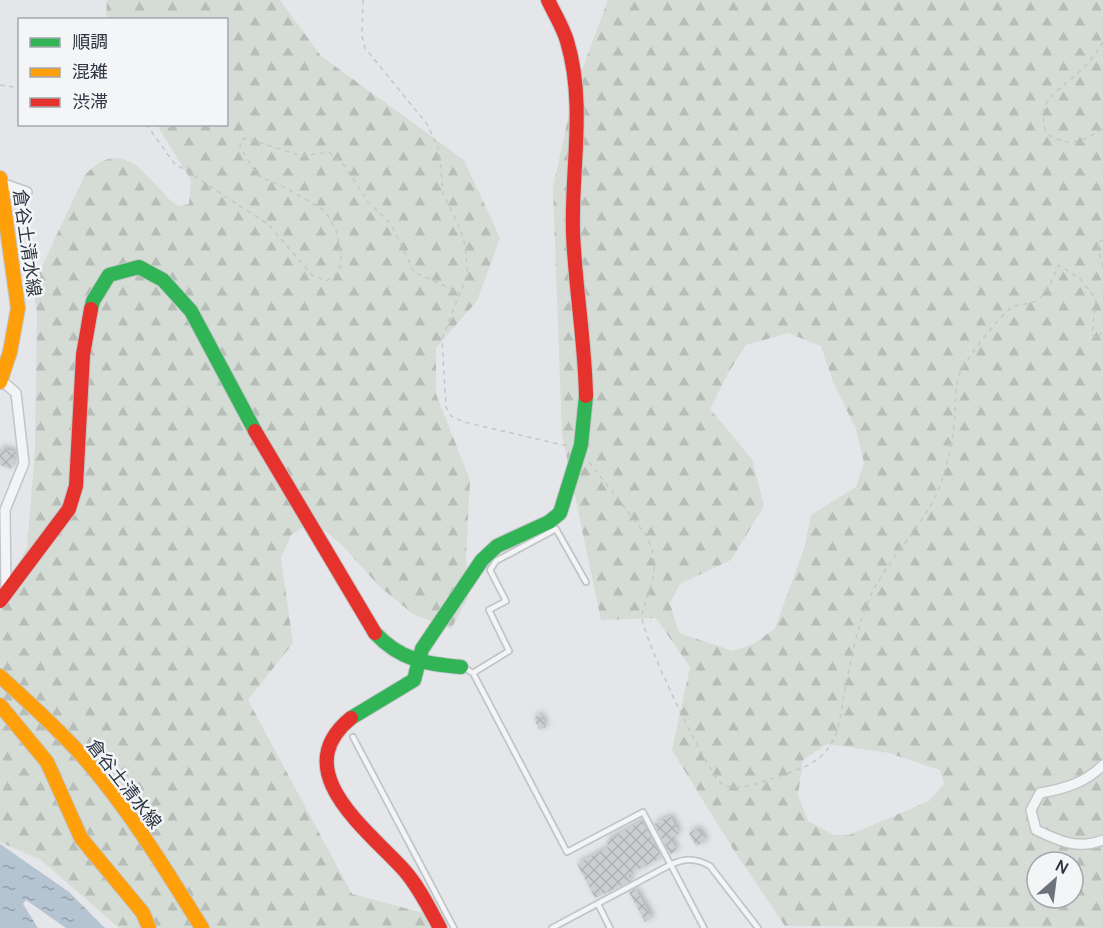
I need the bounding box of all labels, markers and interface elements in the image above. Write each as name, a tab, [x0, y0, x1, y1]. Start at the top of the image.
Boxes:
legend	[18, 18, 228, 126]
text: 順調	[72, 29, 108, 53]
text: 混雑	[72, 59, 108, 83]
text: 渋滞	[72, 89, 108, 113]
street label: 倉谷土清水線	[9, 188, 47, 298]
street label: 倉谷土清水線	[82, 733, 167, 833]
north arrow	[1025, 850, 1085, 910]
text: N	[1052, 854, 1072, 879]

